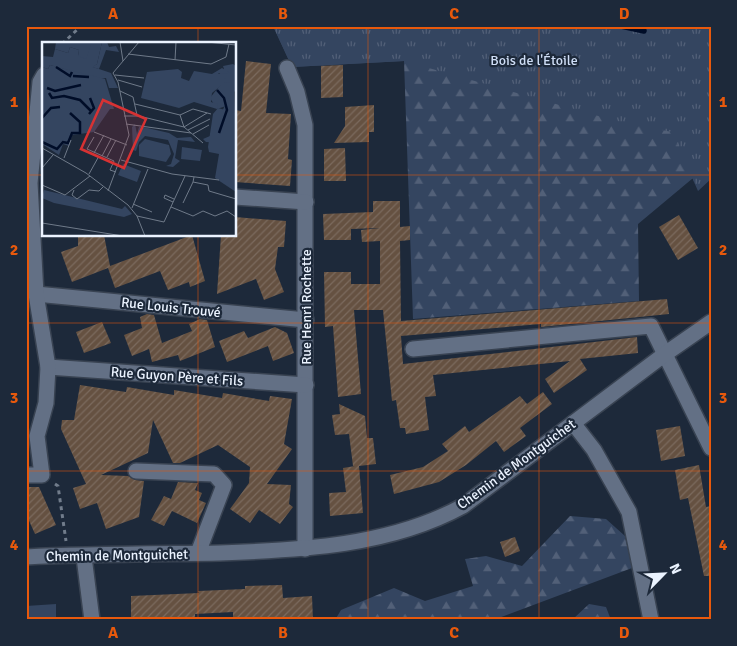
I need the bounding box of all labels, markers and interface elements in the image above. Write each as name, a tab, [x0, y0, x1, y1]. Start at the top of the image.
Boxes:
text: A	[108, 4, 119, 24]
text: B	[278, 4, 288, 24]
text: C	[449, 4, 459, 24]
text: D	[619, 4, 630, 24]
inset map	[42, 42, 236, 236]
park label: Bois de l'Étoile	[490, 52, 578, 69]
text: 1	[10, 92, 19, 112]
text: 1	[719, 92, 728, 112]
text: 2	[10, 240, 18, 260]
text: 2	[719, 240, 727, 260]
street label: Rue Henri Rochette	[298, 249, 315, 365]
street label: Rue Louis Trouvé	[120, 294, 222, 321]
street label: Rue Guyon Père et Fils	[110, 363, 244, 390]
text: 3	[10, 388, 18, 408]
text: 3	[719, 388, 727, 408]
street label: Chemin de Montguichet	[454, 416, 579, 513]
text: 4	[10, 535, 19, 555]
text: 4	[719, 535, 728, 555]
street label: Chemin de Montguichet	[46, 546, 188, 565]
north arrow	[640, 548, 690, 598]
text: N	[666, 561, 685, 577]
text: A	[108, 623, 119, 643]
text: B	[278, 623, 288, 643]
text: C	[449, 623, 459, 643]
text: D	[619, 623, 630, 643]

